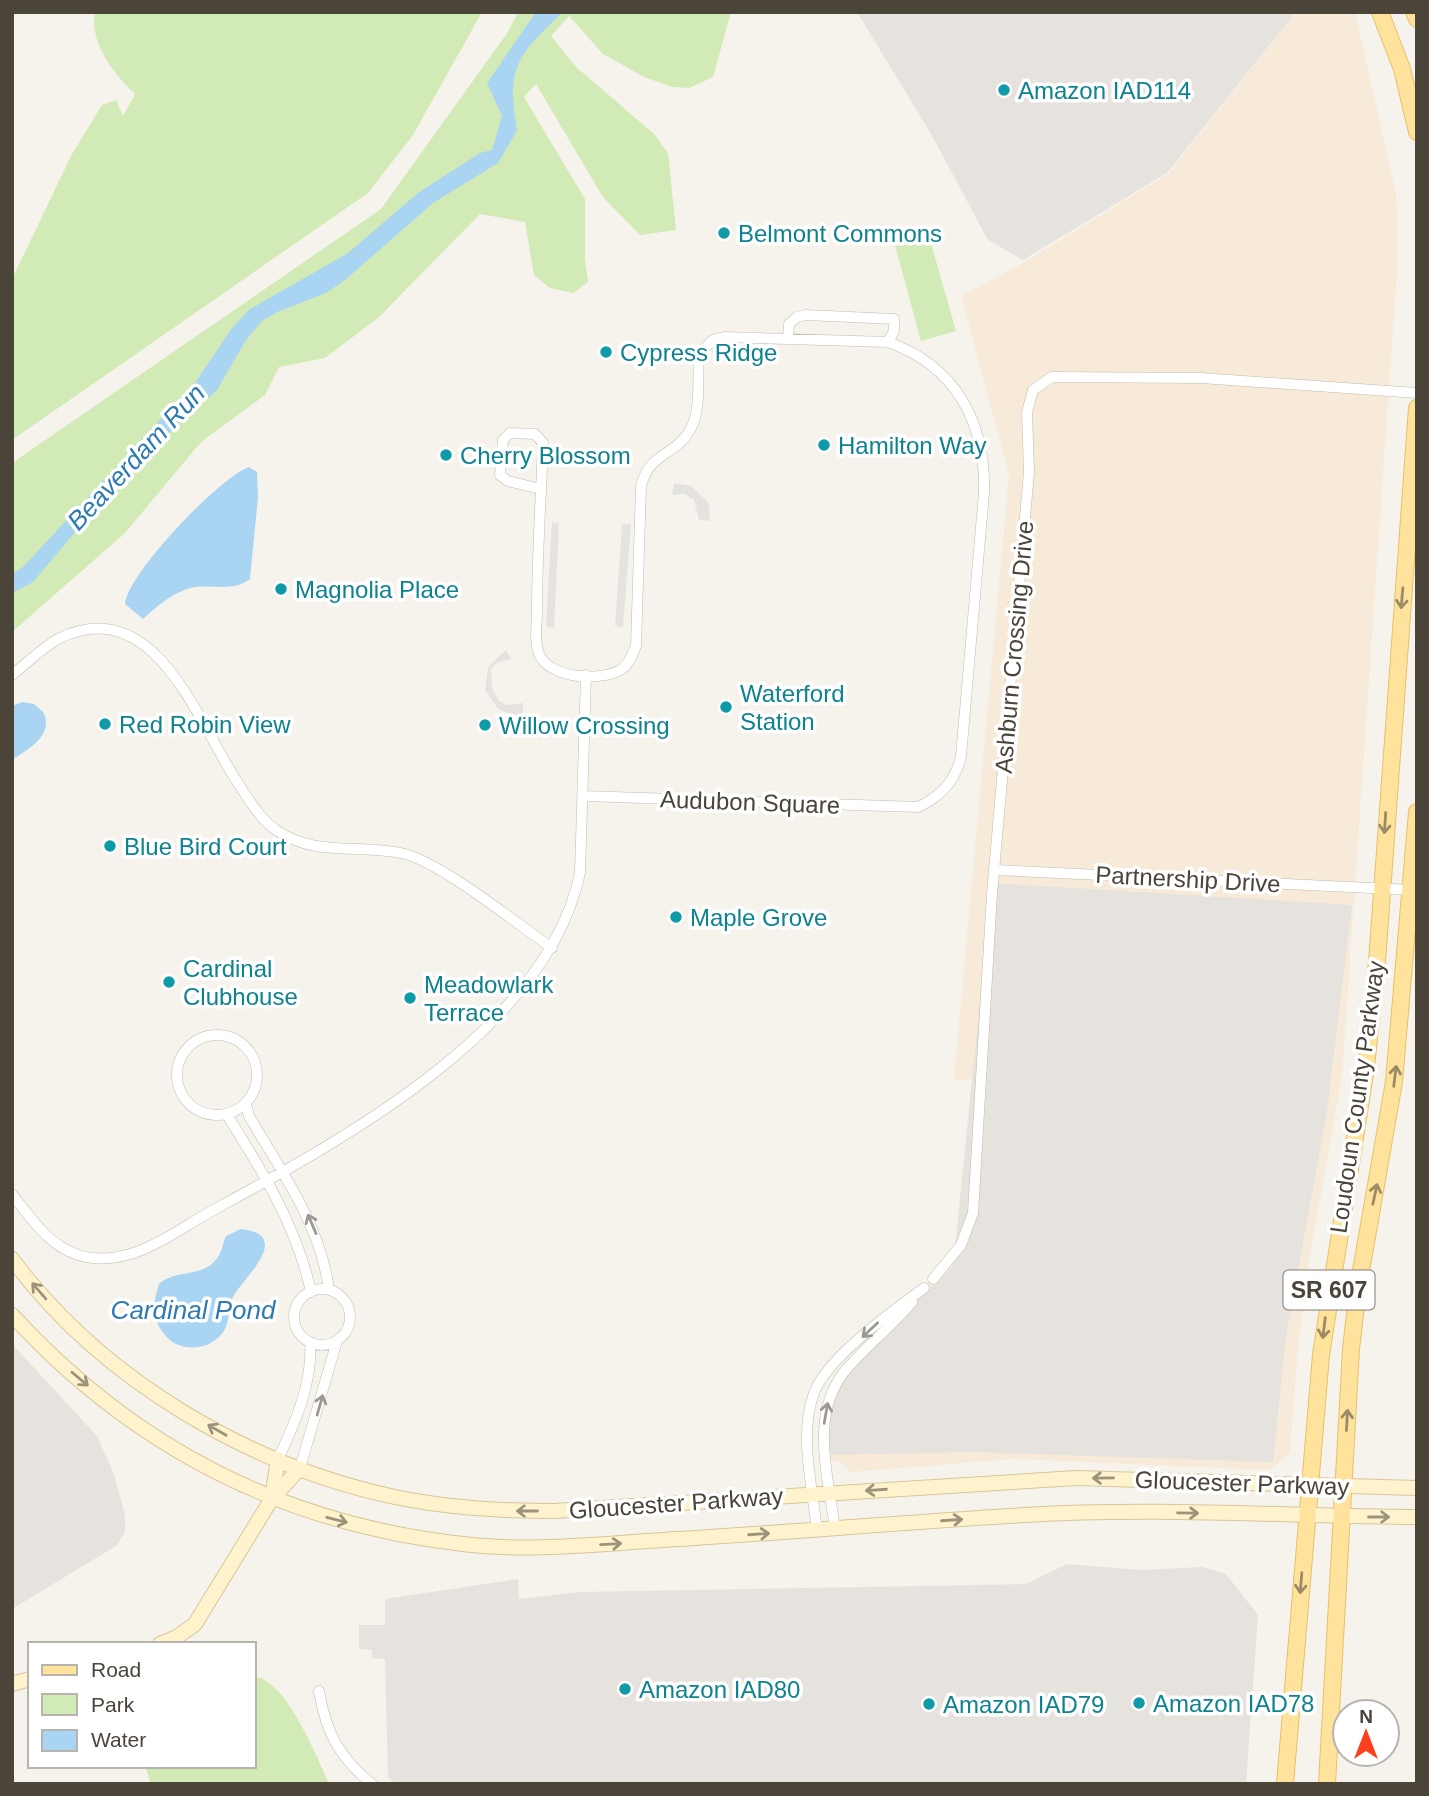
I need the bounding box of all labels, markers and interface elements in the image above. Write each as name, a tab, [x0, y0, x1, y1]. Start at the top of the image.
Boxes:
place label: Amazon IAD114	[1018, 77, 1191, 104]
marker: Amazon IAD114	[996, 82, 1012, 98]
place label: Belmont Commons	[738, 220, 942, 247]
marker: Belmont Commons	[716, 225, 732, 241]
place label: Cypress Ridge	[620, 339, 777, 366]
marker: Cypress Ridge	[598, 344, 614, 360]
water label: Beaverdam Run	[61, 378, 211, 536]
place label: Hamilton Way	[838, 432, 986, 459]
marker: Hamilton Way	[816, 437, 832, 453]
place label: Cherry Blossom	[460, 442, 631, 469]
marker: Cherry Blossom	[438, 447, 454, 463]
street label: Ashburn Crossing Drive	[990, 520, 1038, 774]
place label: Magnolia Place	[295, 576, 459, 603]
marker: Magnolia Place	[273, 581, 289, 597]
one-way arrow	[1395, 586, 1408, 609]
place label: Waterford Station	[740, 680, 844, 735]
marker: Waterford Station	[718, 699, 734, 715]
place label: Red Robin View	[119, 711, 291, 738]
place label: Willow Crossing	[499, 712, 670, 739]
marker: Red Robin View	[97, 716, 113, 732]
marker: Willow Crossing	[477, 717, 493, 733]
street label: Audubon Square	[660, 785, 840, 819]
one-way arrow	[1379, 811, 1392, 834]
place label: Blue Bird Court	[124, 833, 287, 860]
marker: Blue Bird Court	[102, 838, 118, 854]
street label: Partnership Drive	[1095, 861, 1281, 897]
place label: Maple Grove	[690, 904, 827, 931]
marker: Maple Grove	[668, 909, 684, 925]
place label: Cardinal Clubhouse	[183, 955, 298, 1010]
street label: Loudoun County Parkway	[1325, 959, 1389, 1235]
place label: Meadowlark Terrace	[424, 971, 554, 1026]
marker: Cardinal Clubhouse	[161, 974, 177, 990]
marker: Meadowlark Terrace	[402, 990, 418, 1006]
one-way arrow	[1389, 1065, 1402, 1088]
one-way arrow	[1368, 1183, 1382, 1206]
one-way arrow	[304, 1214, 317, 1236]
road number: SR 607	[1284, 1270, 1374, 1310]
one-way arrow	[31, 1282, 47, 1300]
water label: Cardinal Pond	[111, 1295, 277, 1325]
one-way arrow	[1318, 1316, 1331, 1338]
one-way arrow	[861, 1322, 879, 1338]
one-way arrow	[70, 1371, 88, 1387]
one-way arrow	[314, 1394, 327, 1417]
one-way arrow	[820, 1402, 833, 1425]
one-way arrow	[1341, 1409, 1354, 1431]
one-way arrow	[207, 1423, 227, 1437]
street label: Gloucester Parkway	[1134, 1466, 1350, 1500]
one-way arrow	[1092, 1471, 1115, 1485]
street label: Gloucester Parkway	[568, 1482, 784, 1524]
one-way arrow	[865, 1483, 888, 1496]
one-way arrow	[515, 1504, 538, 1518]
one-way arrow	[1176, 1507, 1199, 1520]
one-way arrow	[1367, 1510, 1390, 1524]
one-way arrow	[325, 1513, 348, 1527]
one-way arrow	[940, 1514, 963, 1527]
one-way arrow	[747, 1528, 770, 1541]
one-way arrow	[599, 1537, 622, 1550]
one-way arrow	[1294, 1571, 1307, 1594]
legend	[28, 1642, 256, 1768]
text: Road	[91, 1658, 141, 1681]
place label: Amazon IAD80	[639, 1676, 800, 1703]
marker: Amazon IAD80	[617, 1681, 633, 1697]
place label: Amazon IAD78	[1153, 1690, 1314, 1717]
place label: Amazon IAD79	[943, 1691, 1104, 1718]
text: Park	[91, 1693, 135, 1716]
marker: Amazon IAD78	[1131, 1695, 1147, 1711]
marker: Amazon IAD79	[921, 1696, 937, 1712]
north arrow	[1331, 1698, 1401, 1768]
text: N	[1359, 1706, 1373, 1727]
text: Water	[91, 1728, 146, 1751]

